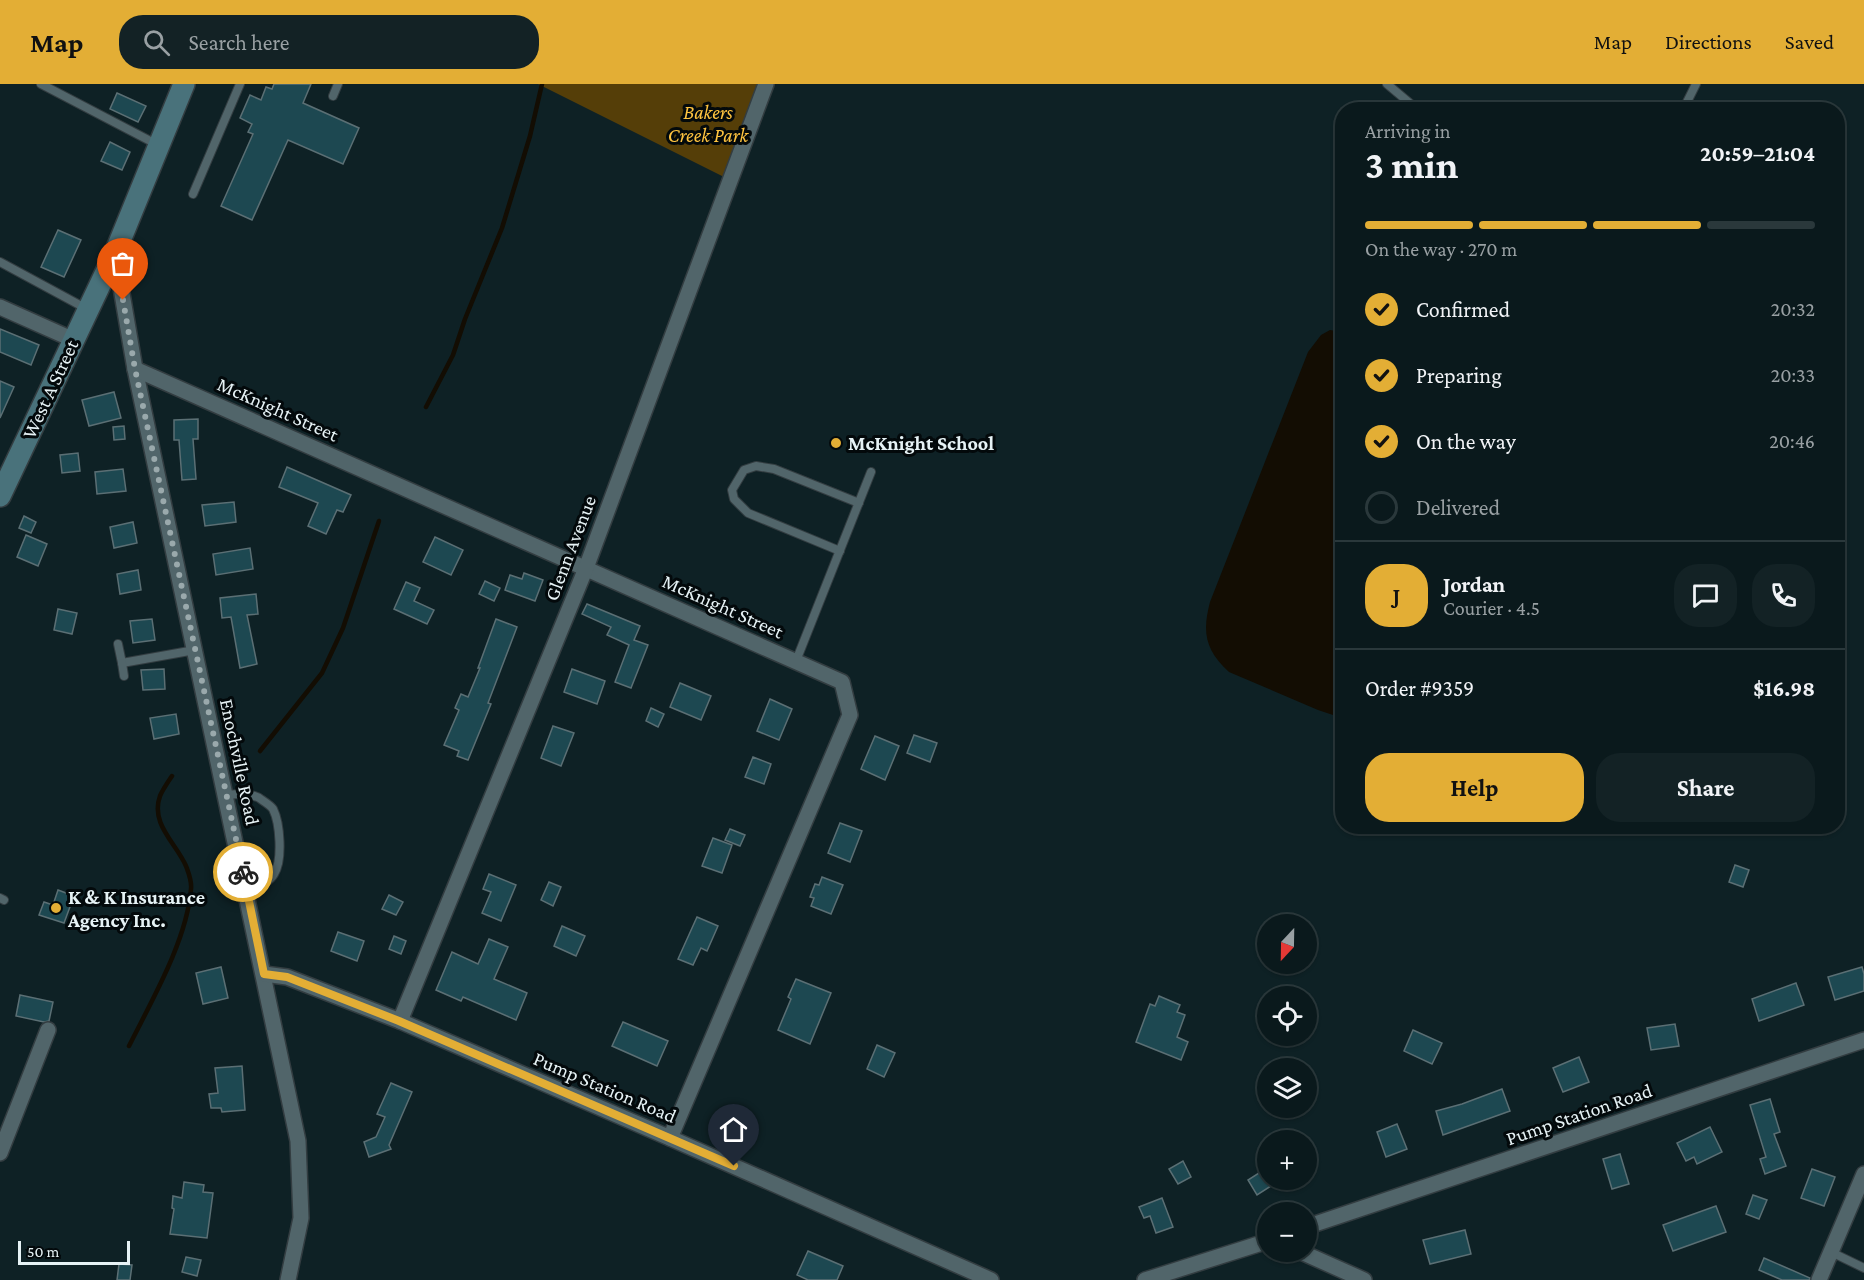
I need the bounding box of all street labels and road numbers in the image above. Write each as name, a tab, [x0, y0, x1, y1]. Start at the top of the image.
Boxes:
street label: West A Street	[18, 336, 83, 442]
street label: McKnight Street	[214, 373, 342, 447]
street label: Glenn Avenue	[540, 492, 600, 604]
street label: McKnight Street	[659, 570, 787, 644]
street label: Enochville Road	[216, 697, 264, 828]
street label: Pump Station Road	[530, 1047, 680, 1128]
street label: Pump Station Road	[1503, 1079, 1656, 1150]

